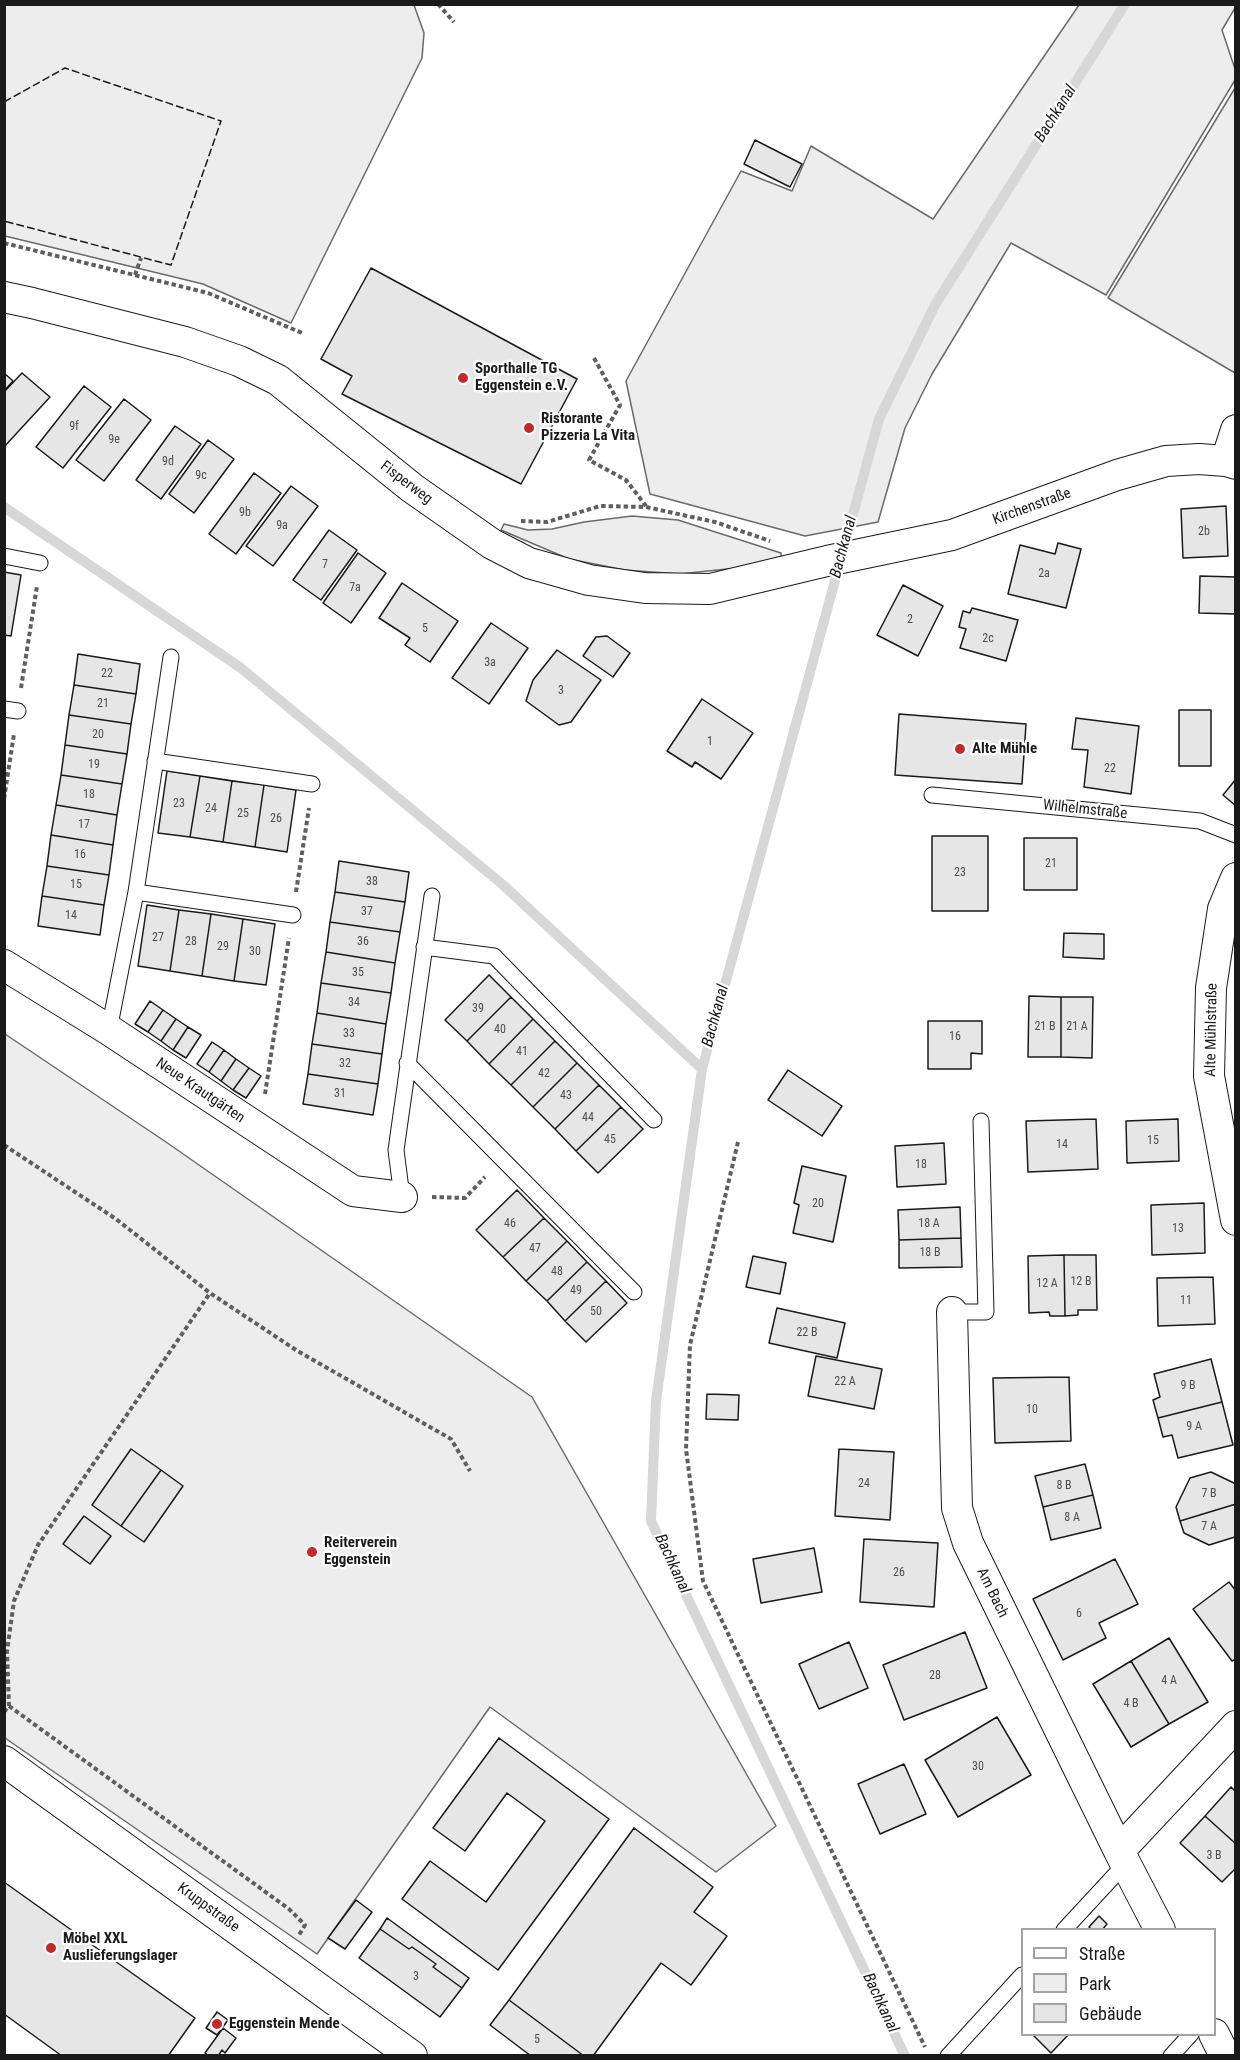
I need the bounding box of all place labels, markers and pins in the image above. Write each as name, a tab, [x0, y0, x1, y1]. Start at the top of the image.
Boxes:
place label: Sporthalle TG Eggenstein e.V.	[475, 360, 568, 395]
marker: Sporthalle TG Eggenstein e.V.	[456, 371, 470, 385]
place label: Ristorante Pizzeria La Vita	[541, 410, 635, 445]
marker: Ristorante Pizzeria La Vita	[522, 421, 536, 435]
place label: Alte Mühle	[972, 740, 1037, 758]
marker: Alte Mühle	[953, 742, 967, 756]
place label: Reiterverein Eggenstein	[324, 1534, 397, 1569]
marker: Reiterverein Eggenstein	[305, 1545, 319, 1559]
place label: Möbel XXL Auslieferungslager	[63, 1930, 177, 1965]
marker: Möbel XXL Auslieferungslager	[44, 1941, 58, 1955]
place label: Eggenstein Mende	[229, 2015, 340, 2033]
marker: Eggenstein Mende	[210, 2017, 224, 2031]

